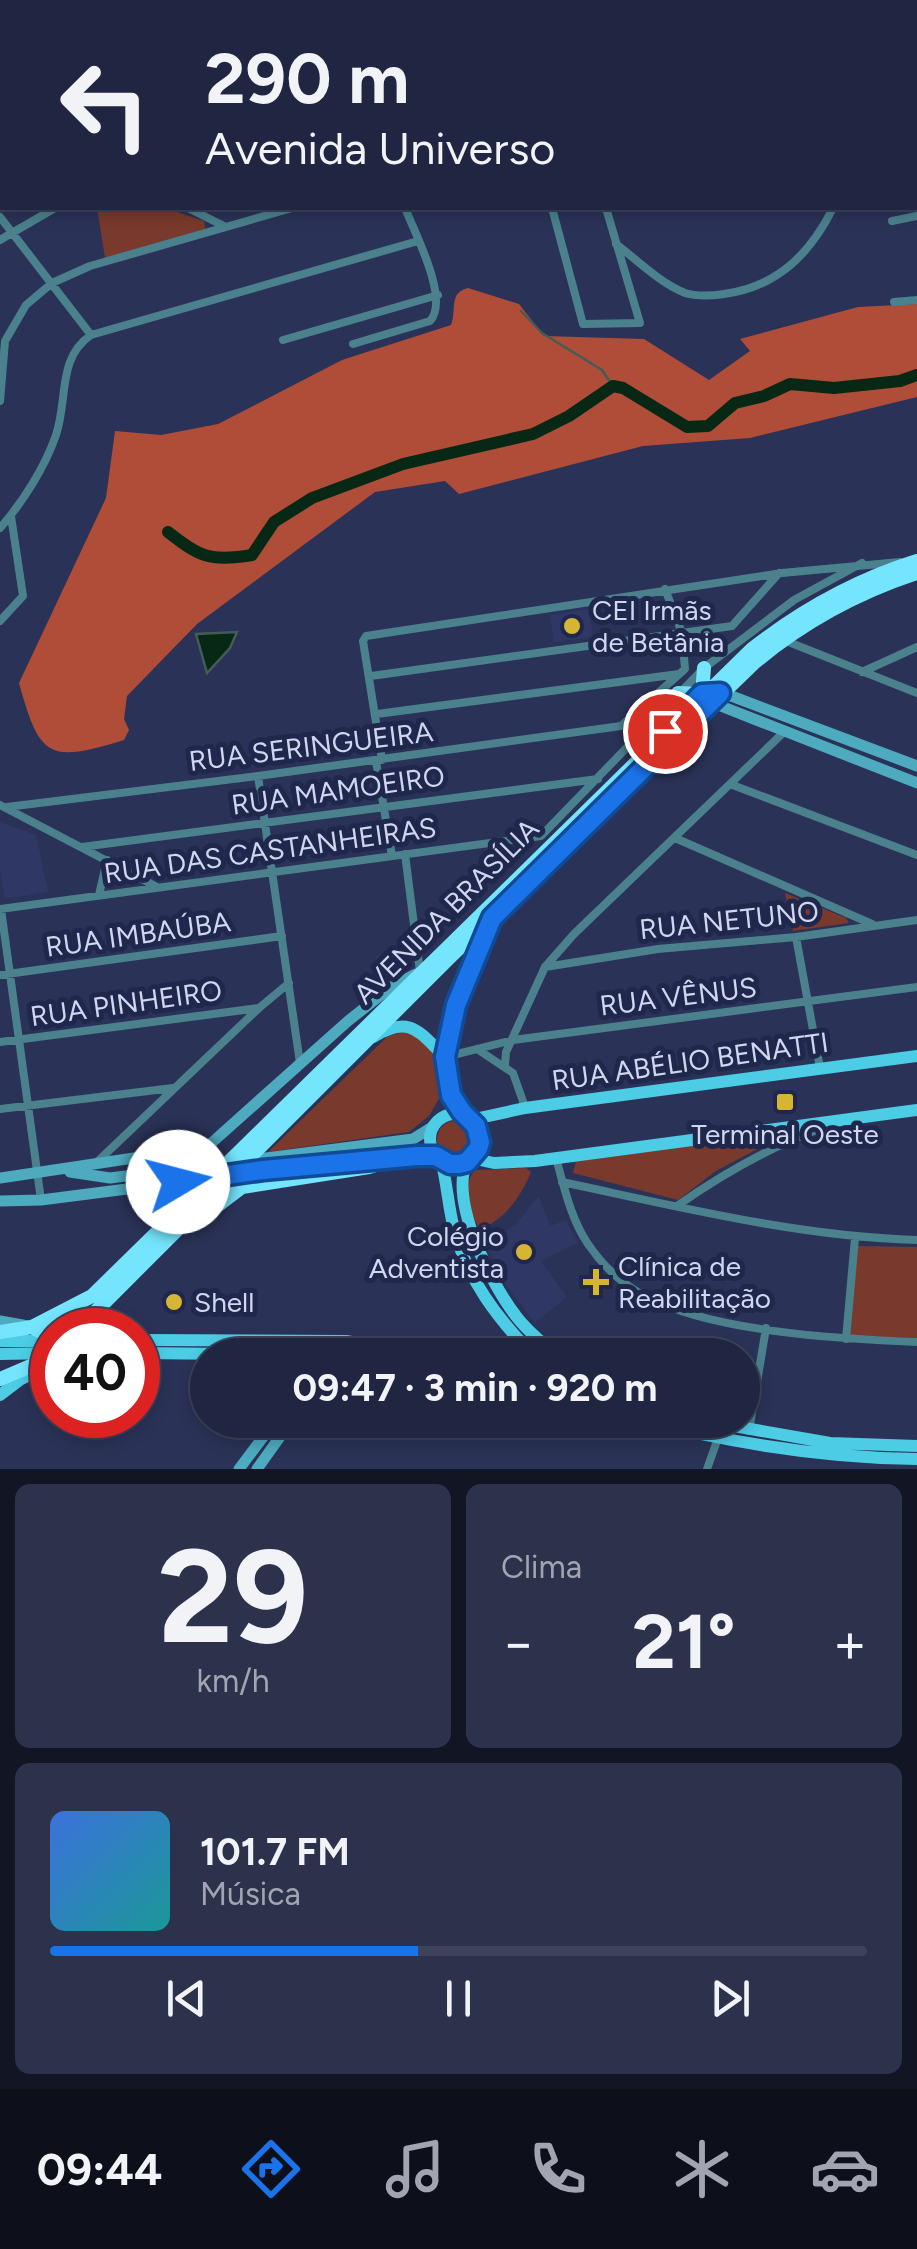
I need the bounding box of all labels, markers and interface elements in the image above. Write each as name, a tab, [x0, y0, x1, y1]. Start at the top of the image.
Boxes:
text: 290 m	[205, 36, 409, 121]
icon: left	[40, 40, 170, 170]
text: Avenida Universo	[205, 121, 555, 175]
place label: CEI Irmãs de Betânia	[592, 593, 724, 659]
marker: CEI Irmãs de Betânia	[561, 615, 583, 637]
pin	[623, 689, 708, 774]
icon: arrive	[638, 704, 693, 759]
street label: RUA SERINGUEIRA	[187, 714, 435, 778]
street label: RUA MAMOEIRO	[229, 758, 447, 822]
street label: RUA DAS CASTANHEIRAS	[102, 810, 438, 890]
street label: AVENIDA BRASÍLIA	[346, 811, 546, 1011]
street label: RUA NETUNO	[638, 894, 820, 946]
street label: RUA IMBAÚBA	[43, 904, 233, 964]
street label: RUA VÊNUS	[598, 970, 758, 1022]
street label: RUA PINHEIRO	[28, 973, 224, 1033]
street label: RUA ABÉLIO BENATTI	[549, 1025, 831, 1097]
marker: Terminal Oeste	[774, 1091, 796, 1113]
place label: Terminal Oeste	[691, 1117, 879, 1151]
position arrow	[126, 1130, 230, 1234]
place label: Colégio Adventista	[369, 1219, 504, 1285]
marker: Colégio Adventista	[513, 1241, 535, 1263]
place label: Clínica de Reabilitação	[618, 1249, 771, 1315]
marker: Clínica de Reabilitação	[583, 1269, 609, 1295]
place label: Shell	[194, 1285, 254, 1319]
marker: Shell	[163, 1291, 185, 1313]
speed limit sign: 40	[30, 1308, 160, 1438]
text: 09:47 · 3 min · 920 m	[293, 1365, 657, 1411]
text: 29	[158, 1519, 308, 1675]
text: Clima	[501, 1548, 582, 1586]
text: 21°	[632, 1597, 736, 1687]
text: −	[501, 1610, 535, 1676]
text: +	[833, 1610, 867, 1676]
text: km/h	[196, 1662, 270, 1700]
text: 101.7 FM	[200, 1829, 350, 1875]
text: Música	[200, 1875, 301, 1913]
icon: previous	[159, 1971, 214, 2026]
icon: pause	[431, 1971, 486, 2026]
icon: next	[703, 1971, 758, 2026]
icon: directions	[236, 2134, 306, 2204]
icon: music	[380, 2134, 450, 2204]
icon: phone	[523, 2134, 593, 2204]
icon: climate	[667, 2134, 737, 2204]
icon: car	[810, 2134, 880, 2204]
text: 09:44	[37, 2142, 163, 2196]

